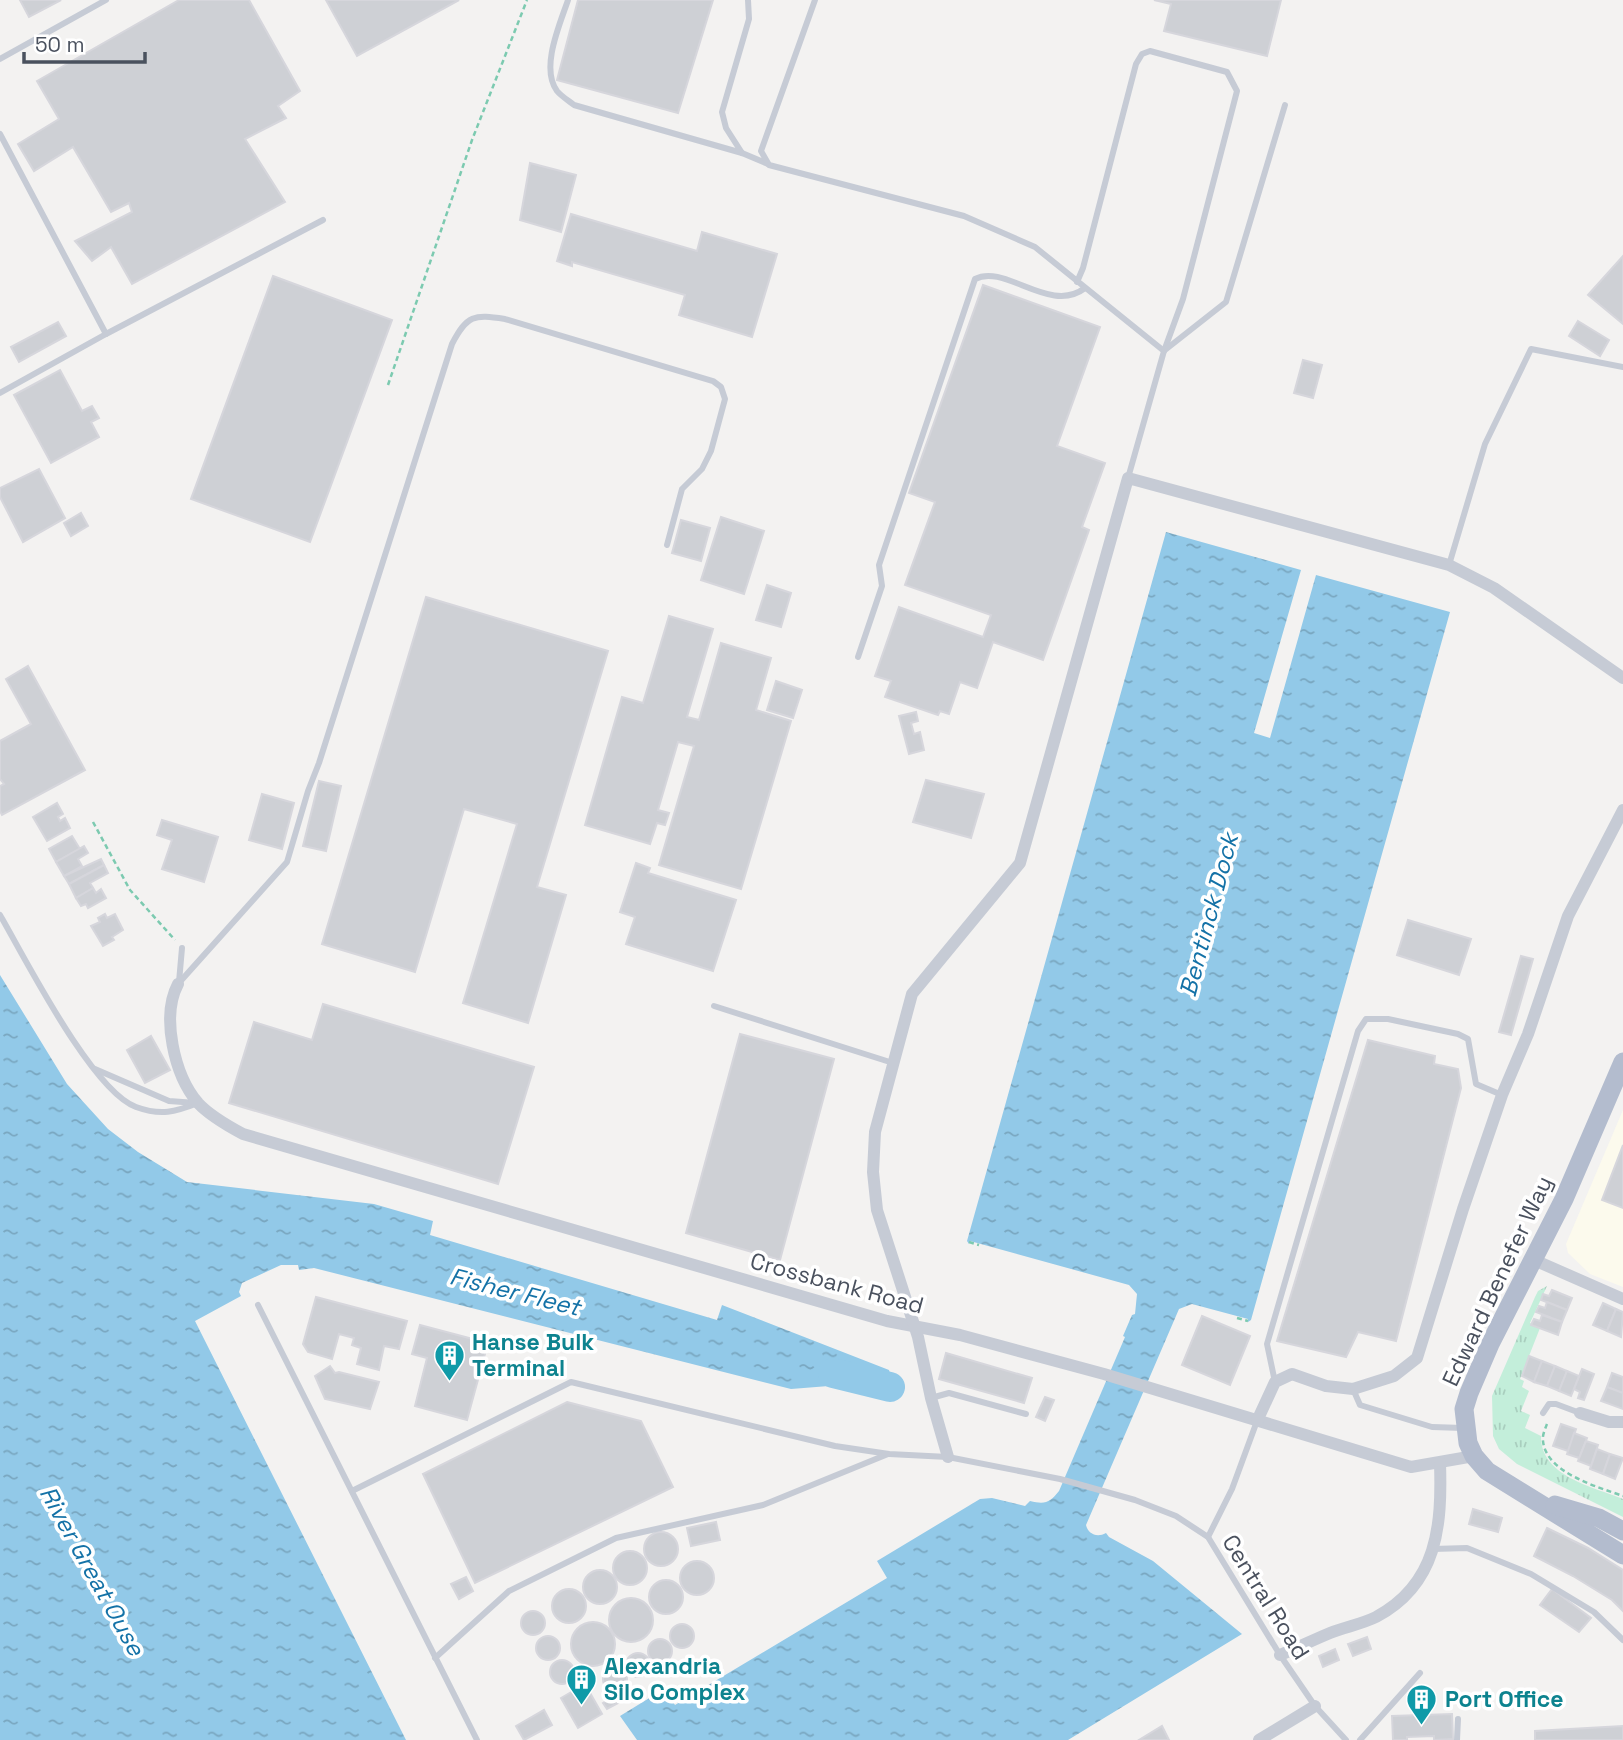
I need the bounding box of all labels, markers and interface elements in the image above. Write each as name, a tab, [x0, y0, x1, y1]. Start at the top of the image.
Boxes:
scale bar	[24, 21, 145, 65]
text: 50 m	[35, 31, 85, 58]
water label: Bentinck Dock	[1172, 827, 1246, 1000]
street label: Edward Benefer Way	[1435, 1171, 1559, 1391]
street label: Crossbank Road	[747, 1245, 927, 1321]
water label: Fisher Fleet	[447, 1260, 586, 1323]
place label: Hanse Bulk Terminal	[472, 1327, 594, 1383]
building icon: Hanse Bulk Terminal	[432, 1338, 466, 1382]
water label: River Great Ouse	[33, 1480, 152, 1662]
street label: Central Road	[1216, 1529, 1316, 1665]
place label: Alexandria Silo Complex	[604, 1651, 746, 1707]
building icon: Alexandria Silo Complex	[564, 1662, 598, 1706]
building icon: Port Office	[1405, 1682, 1439, 1726]
place label: Port Office	[1445, 1684, 1563, 1714]

